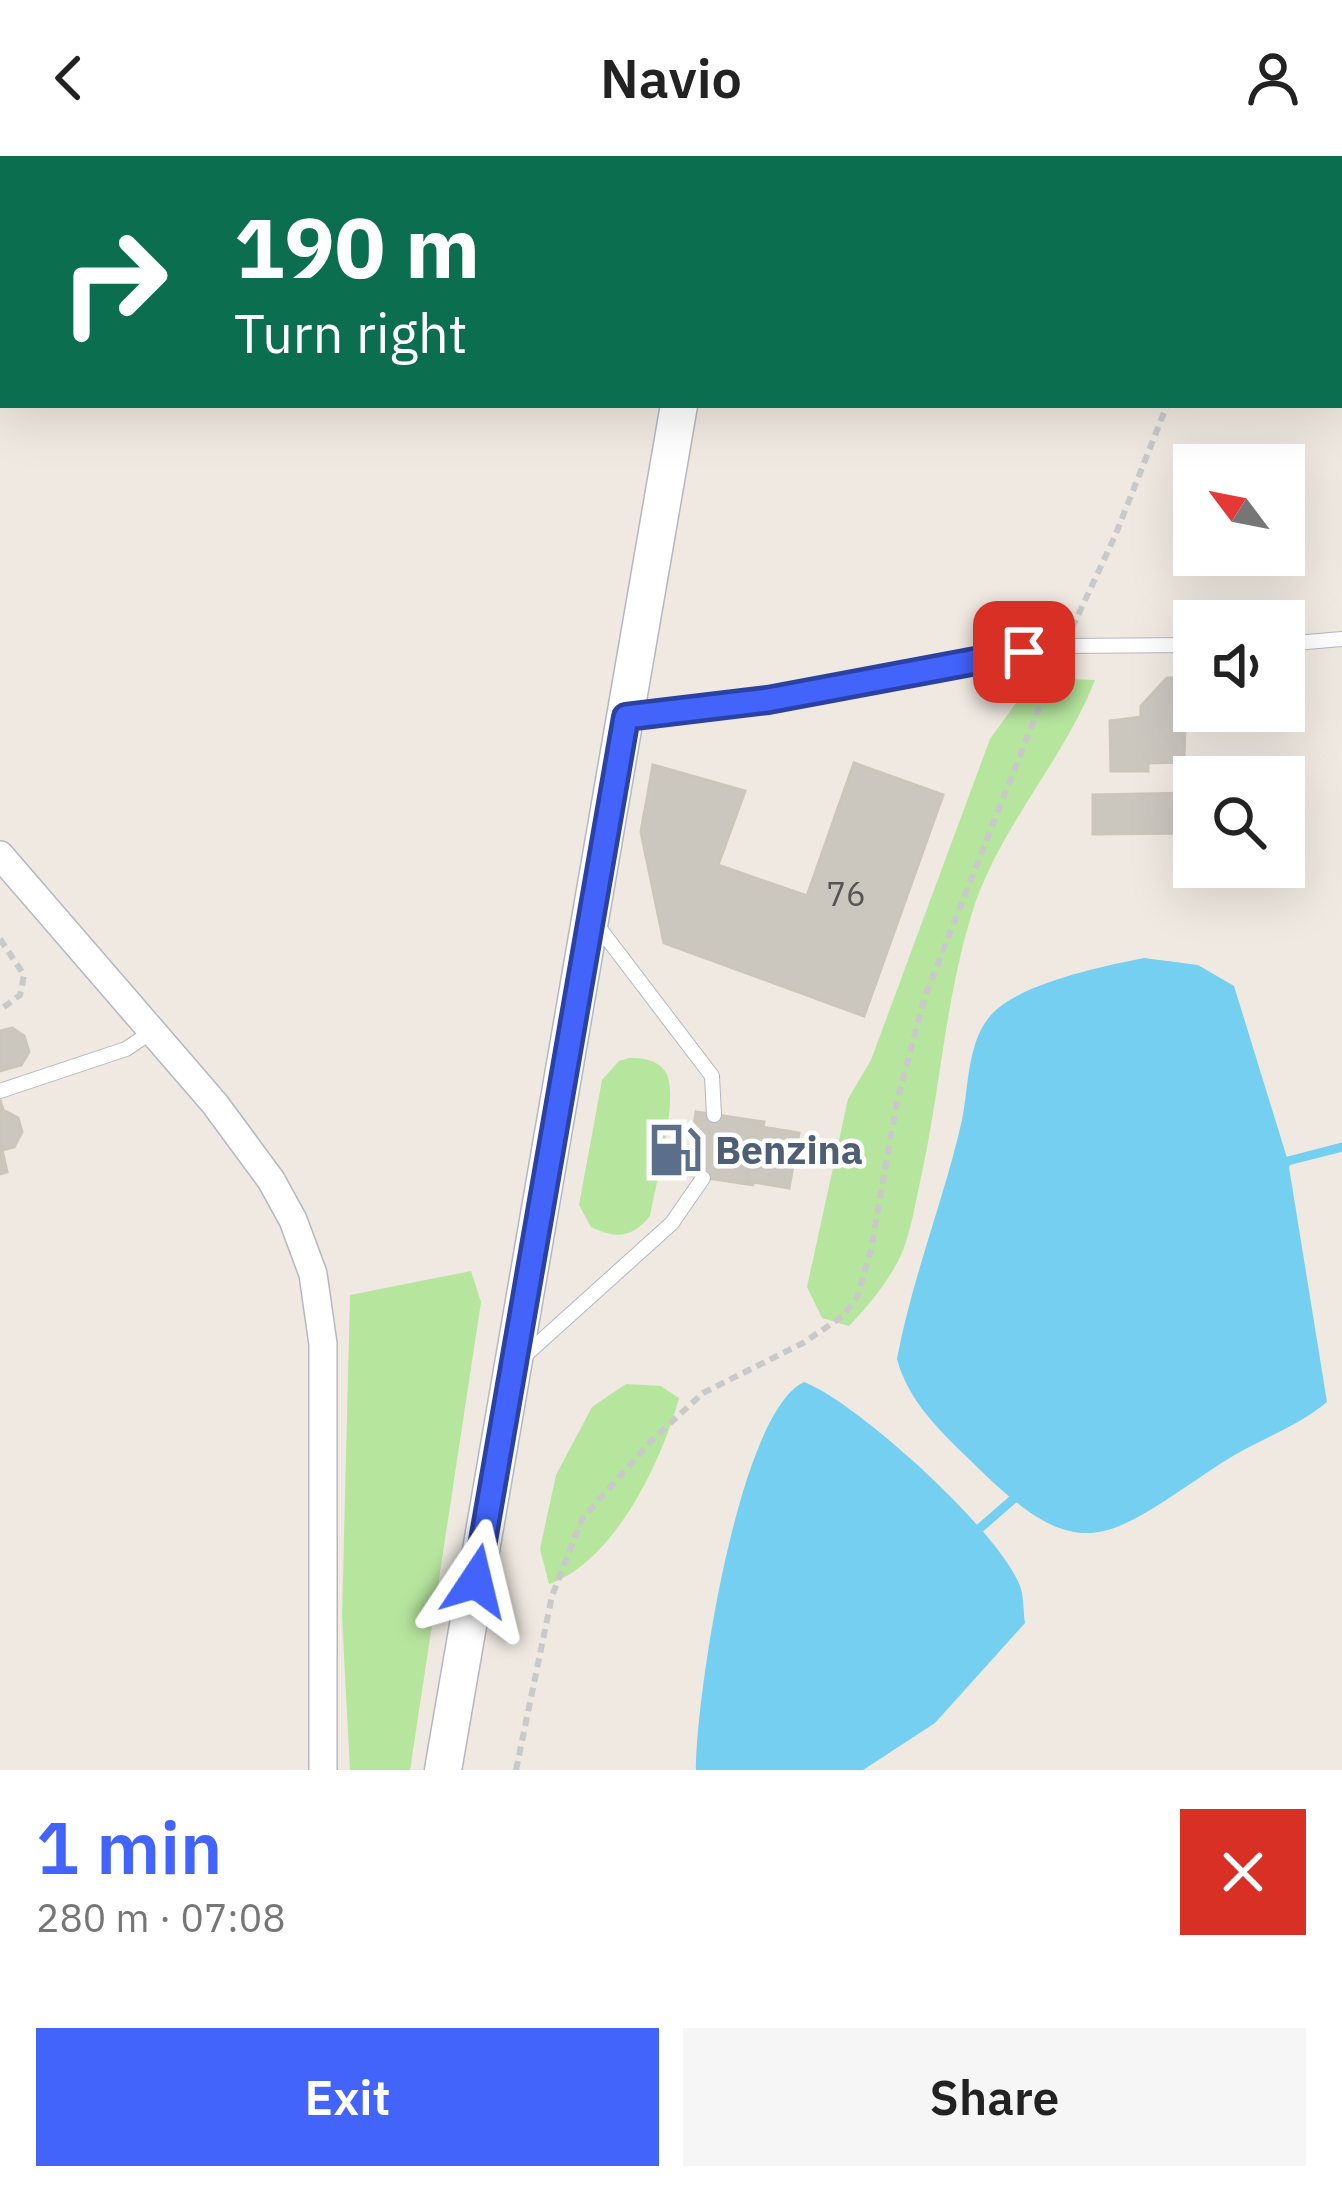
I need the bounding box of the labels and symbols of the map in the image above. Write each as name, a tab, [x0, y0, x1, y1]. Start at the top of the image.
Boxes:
north arrow	[1173, 444, 1305, 576]
pin	[973, 601, 1075, 703]
house number: 76	[826, 872, 866, 915]
fuel station icon: Benzina	[646, 1121, 704, 1179]
place label: Benzina	[715, 1124, 863, 1175]
position arrow	[413, 1518, 539, 1644]

